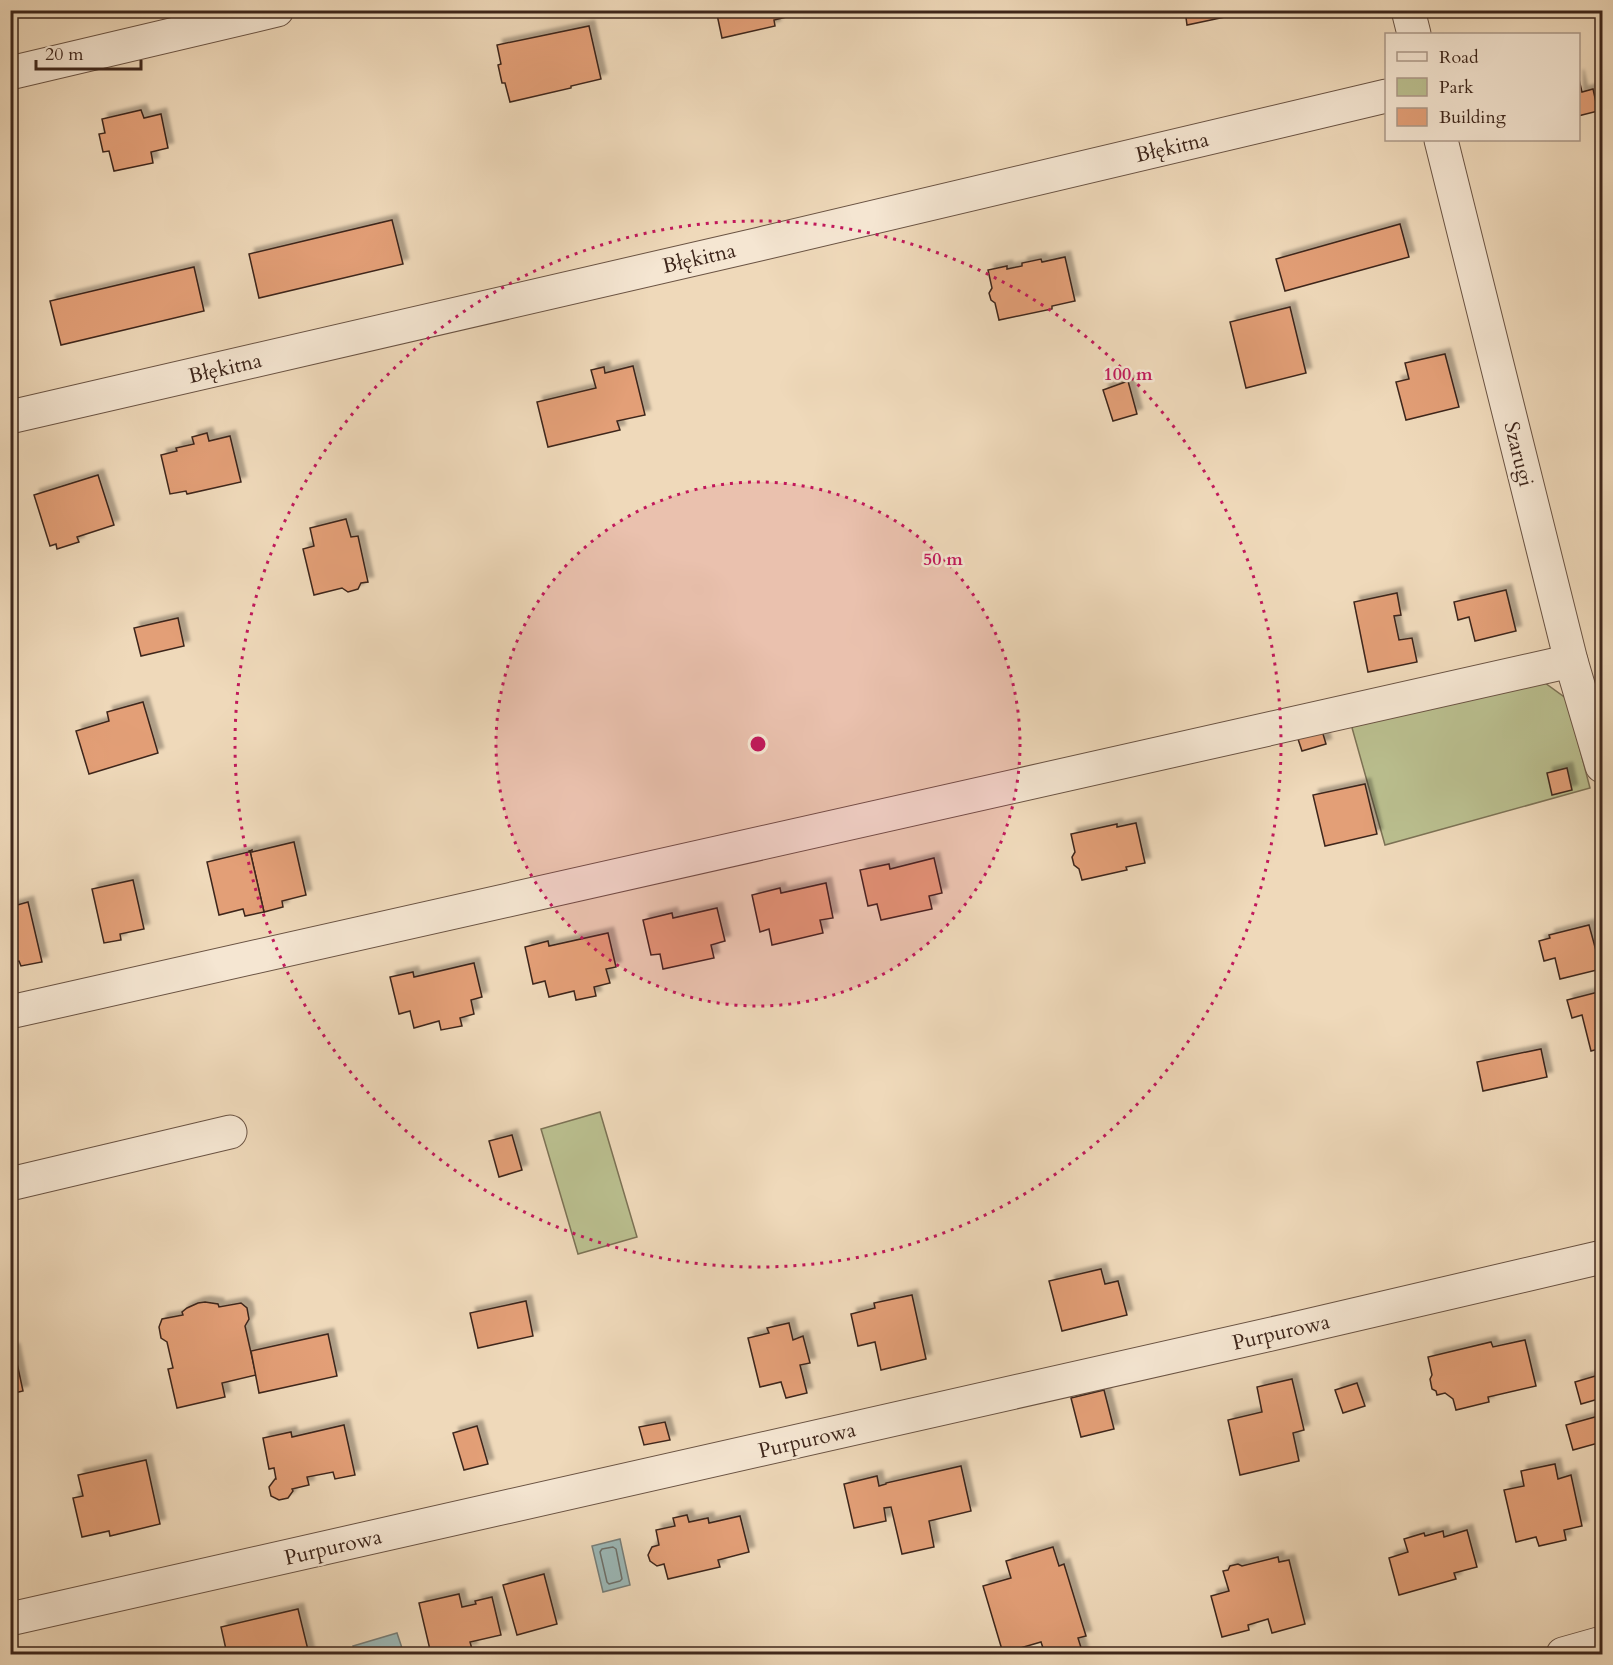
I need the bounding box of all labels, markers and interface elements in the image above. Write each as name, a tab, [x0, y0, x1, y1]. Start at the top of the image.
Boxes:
scale bar	[36, 33, 141, 71]
legend	[1385, 33, 1580, 141]
text: 20 m	[45, 42, 84, 67]
text: Road	[1439, 45, 1479, 70]
text: Park	[1439, 75, 1474, 100]
text: Building	[1439, 105, 1507, 130]
street label: Błękitna	[1133, 125, 1212, 170]
street label: Błękitna	[660, 236, 739, 281]
street label: Błękitna	[186, 346, 265, 391]
text: 100 m	[1103, 362, 1153, 387]
street label: Szarugi	[1496, 419, 1541, 490]
text: 50 m	[923, 547, 963, 572]
centre of rings	[748, 734, 768, 754]
street label: Purpurowa	[1230, 1307, 1333, 1358]
street label: Purpurowa	[756, 1415, 859, 1466]
street label: Purpurowa	[282, 1522, 385, 1573]

